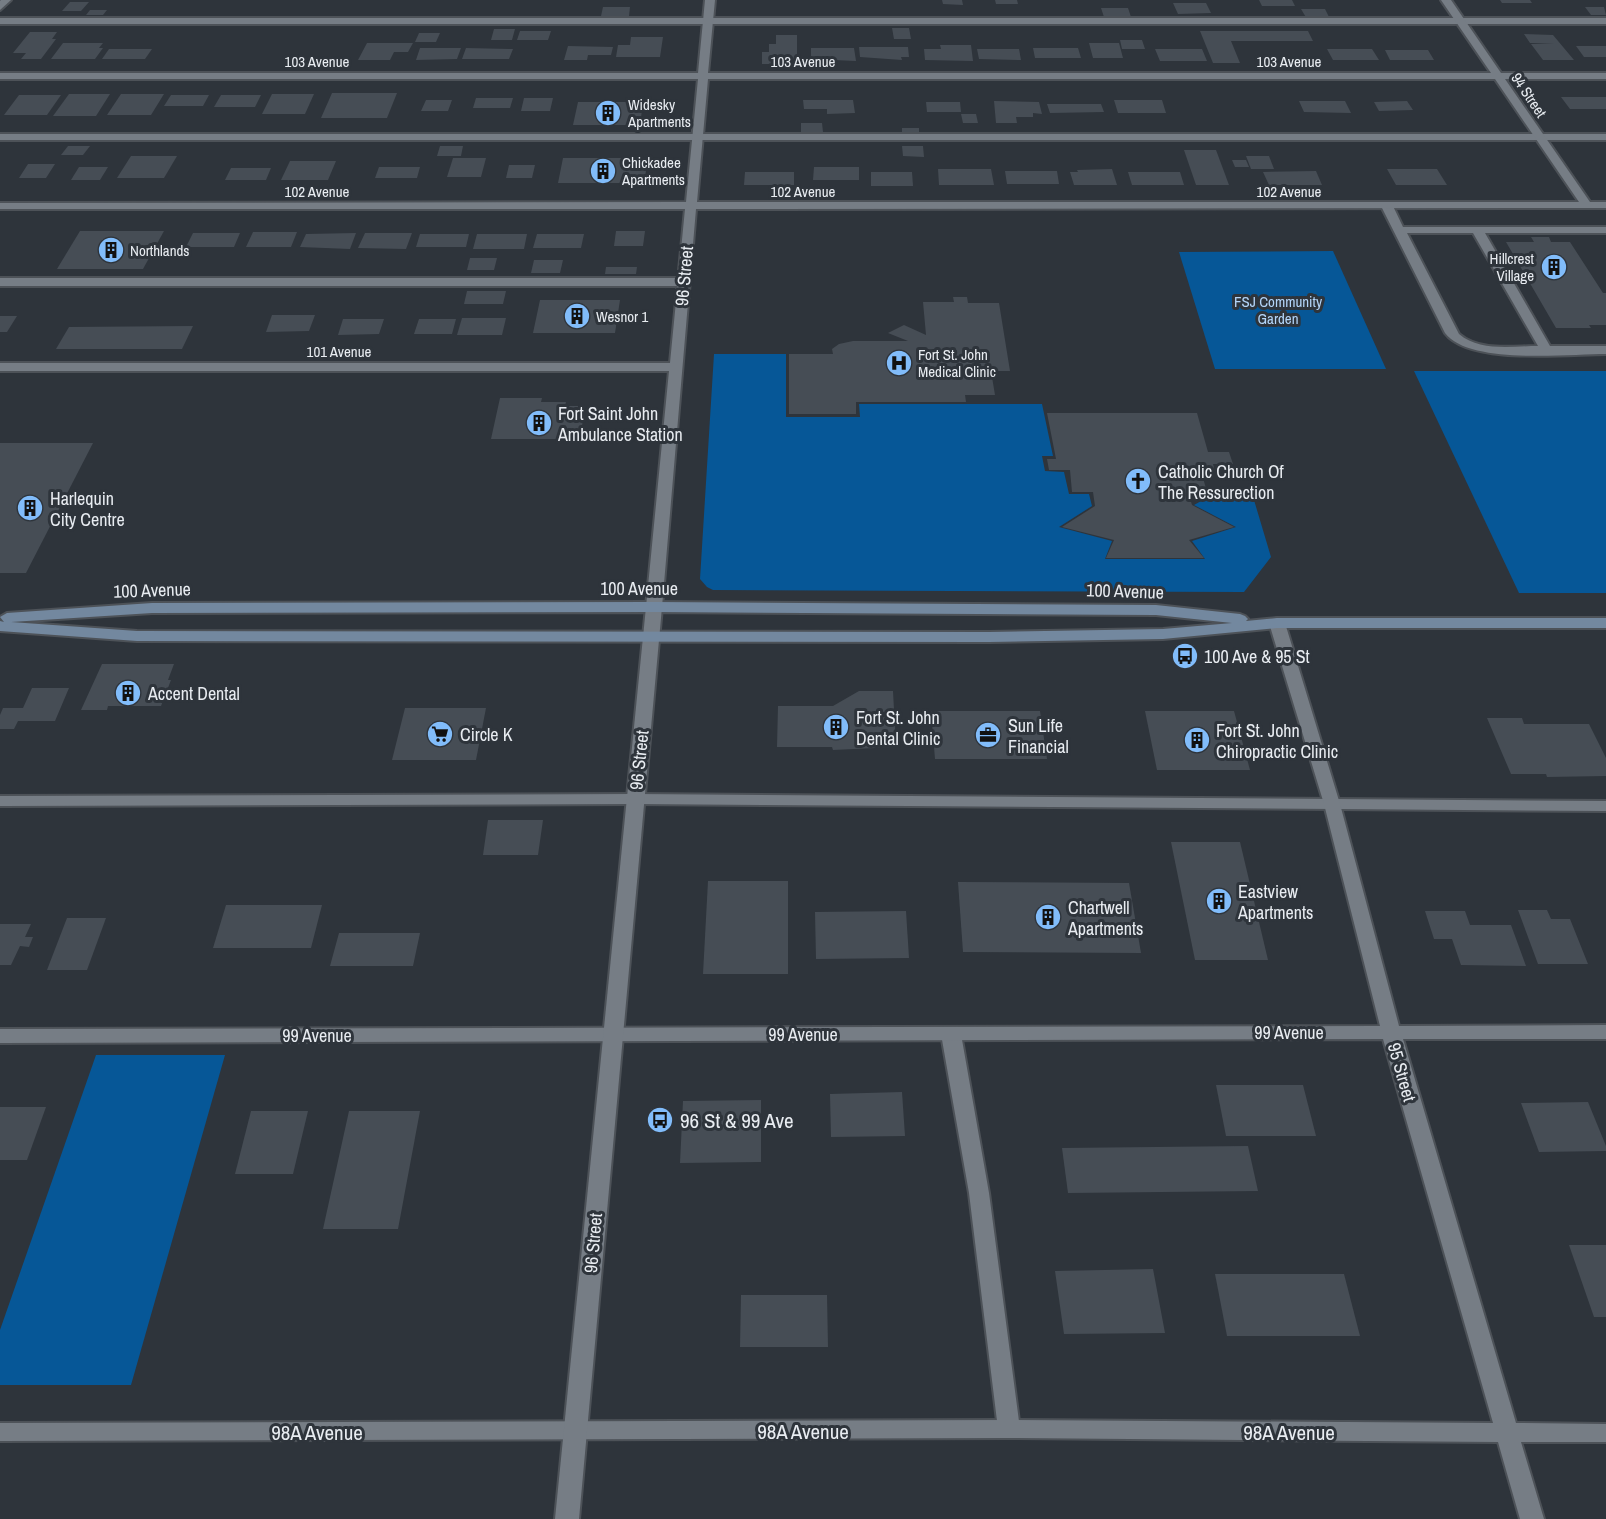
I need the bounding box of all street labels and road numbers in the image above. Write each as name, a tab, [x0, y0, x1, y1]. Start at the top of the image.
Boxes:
street label: 103 Avenue	[285, 51, 350, 72]
street label: 103 Avenue	[771, 51, 836, 72]
street label: 103 Avenue	[1257, 51, 1322, 72]
street label: 94 Street	[1506, 68, 1552, 122]
street label: 102 Avenue	[285, 181, 350, 202]
street label: 102 Avenue	[771, 181, 836, 202]
street label: 102 Avenue	[1257, 181, 1322, 202]
street label: 96 Street	[669, 245, 699, 307]
street label: 101 Avenue	[307, 341, 372, 362]
street label: 100 Avenue	[113, 576, 191, 604]
street label: 100 Avenue	[600, 576, 678, 601]
street label: 100 Avenue	[1086, 577, 1164, 605]
street label: 96 Street	[623, 729, 655, 791]
street label: 99 Avenue	[1254, 1020, 1324, 1045]
street label: 99 Avenue	[768, 1022, 838, 1047]
street label: 99 Avenue	[282, 1023, 352, 1048]
street label: 95 Street	[1382, 1040, 1422, 1104]
street label: 96 Street	[578, 1212, 608, 1274]
street label: 98A Avenue	[757, 1417, 849, 1446]
street label: 98A Avenue	[271, 1418, 363, 1447]
street label: 98A Avenue	[1243, 1418, 1335, 1447]

